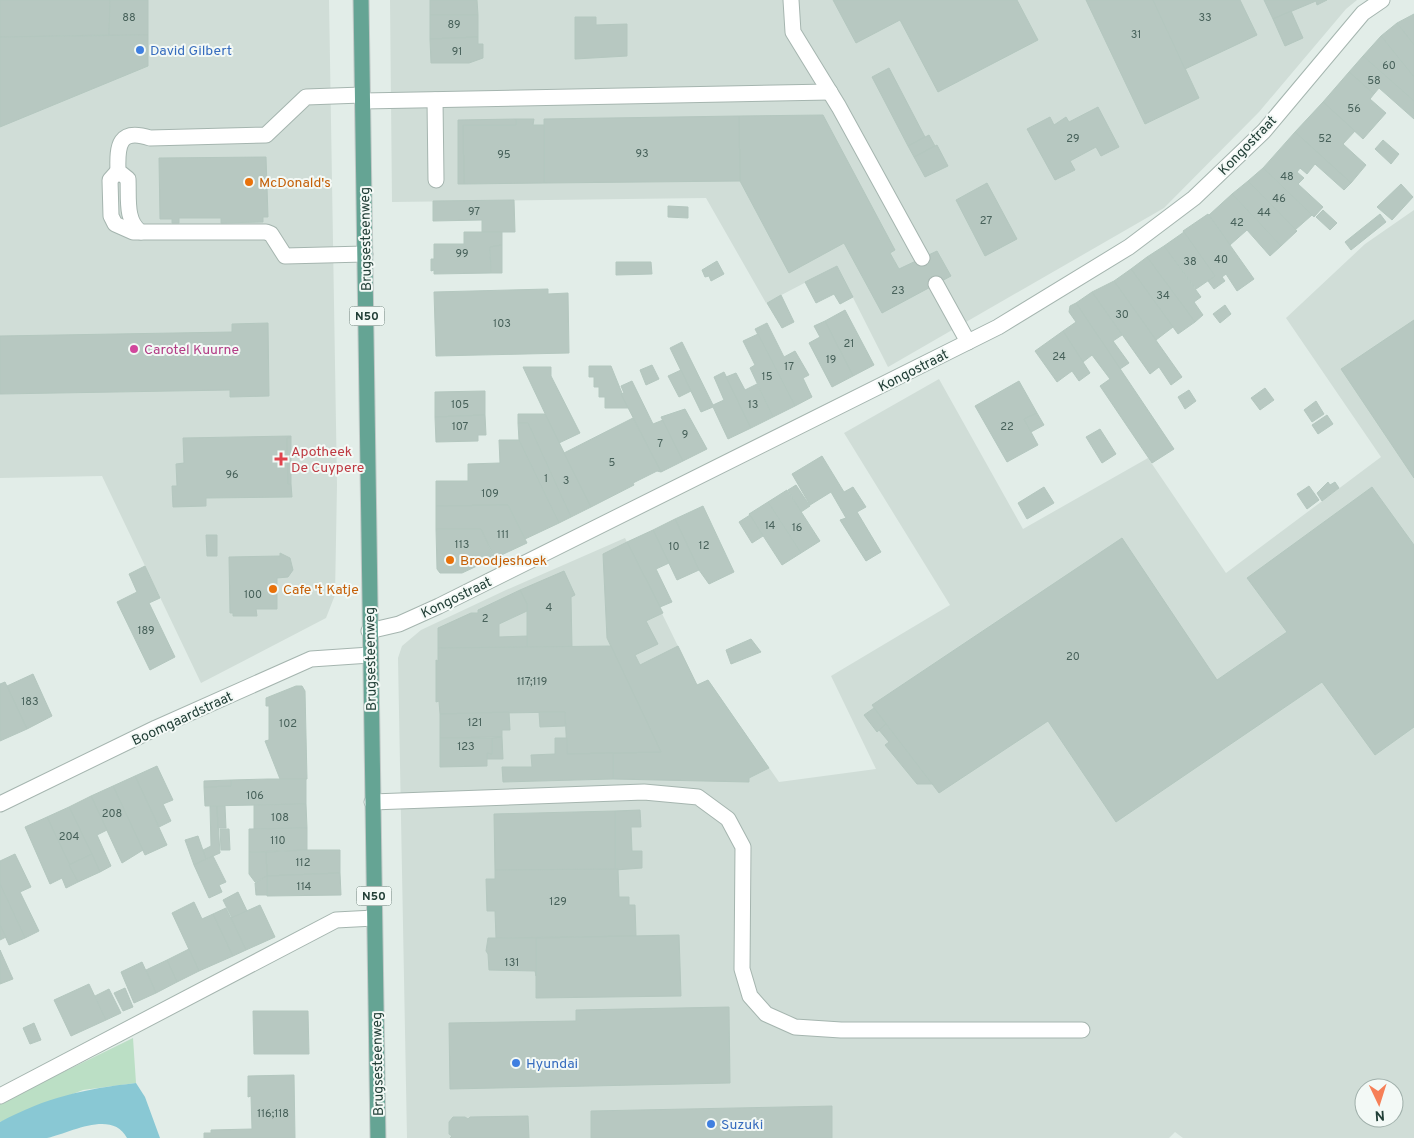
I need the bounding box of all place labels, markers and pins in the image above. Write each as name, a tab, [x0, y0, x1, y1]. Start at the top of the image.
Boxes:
place label: David Gilbert	[150, 43, 232, 60]
marker: David Gilbert	[134, 44, 146, 56]
place label: McDonald's	[259, 175, 331, 192]
marker: McDonald's	[243, 176, 255, 188]
place label: Carotel Kuurne	[144, 342, 239, 359]
marker: Carotel Kuurne	[128, 343, 140, 355]
place label: Apotheek De Cuypere	[291, 444, 364, 477]
marker: Apotheek De Cuypere	[275, 453, 287, 465]
place label: Broodjeshoek	[460, 553, 547, 570]
marker: Broodjeshoek	[444, 554, 456, 566]
place label: Cafe 't Katje	[283, 582, 359, 599]
marker: Cafe 't Katje	[267, 583, 279, 595]
place label: Hyundai	[526, 1056, 578, 1073]
marker: Hyundai	[510, 1057, 522, 1069]
place label: Suzuki	[721, 1117, 763, 1134]
marker: Suzuki	[705, 1118, 717, 1130]

